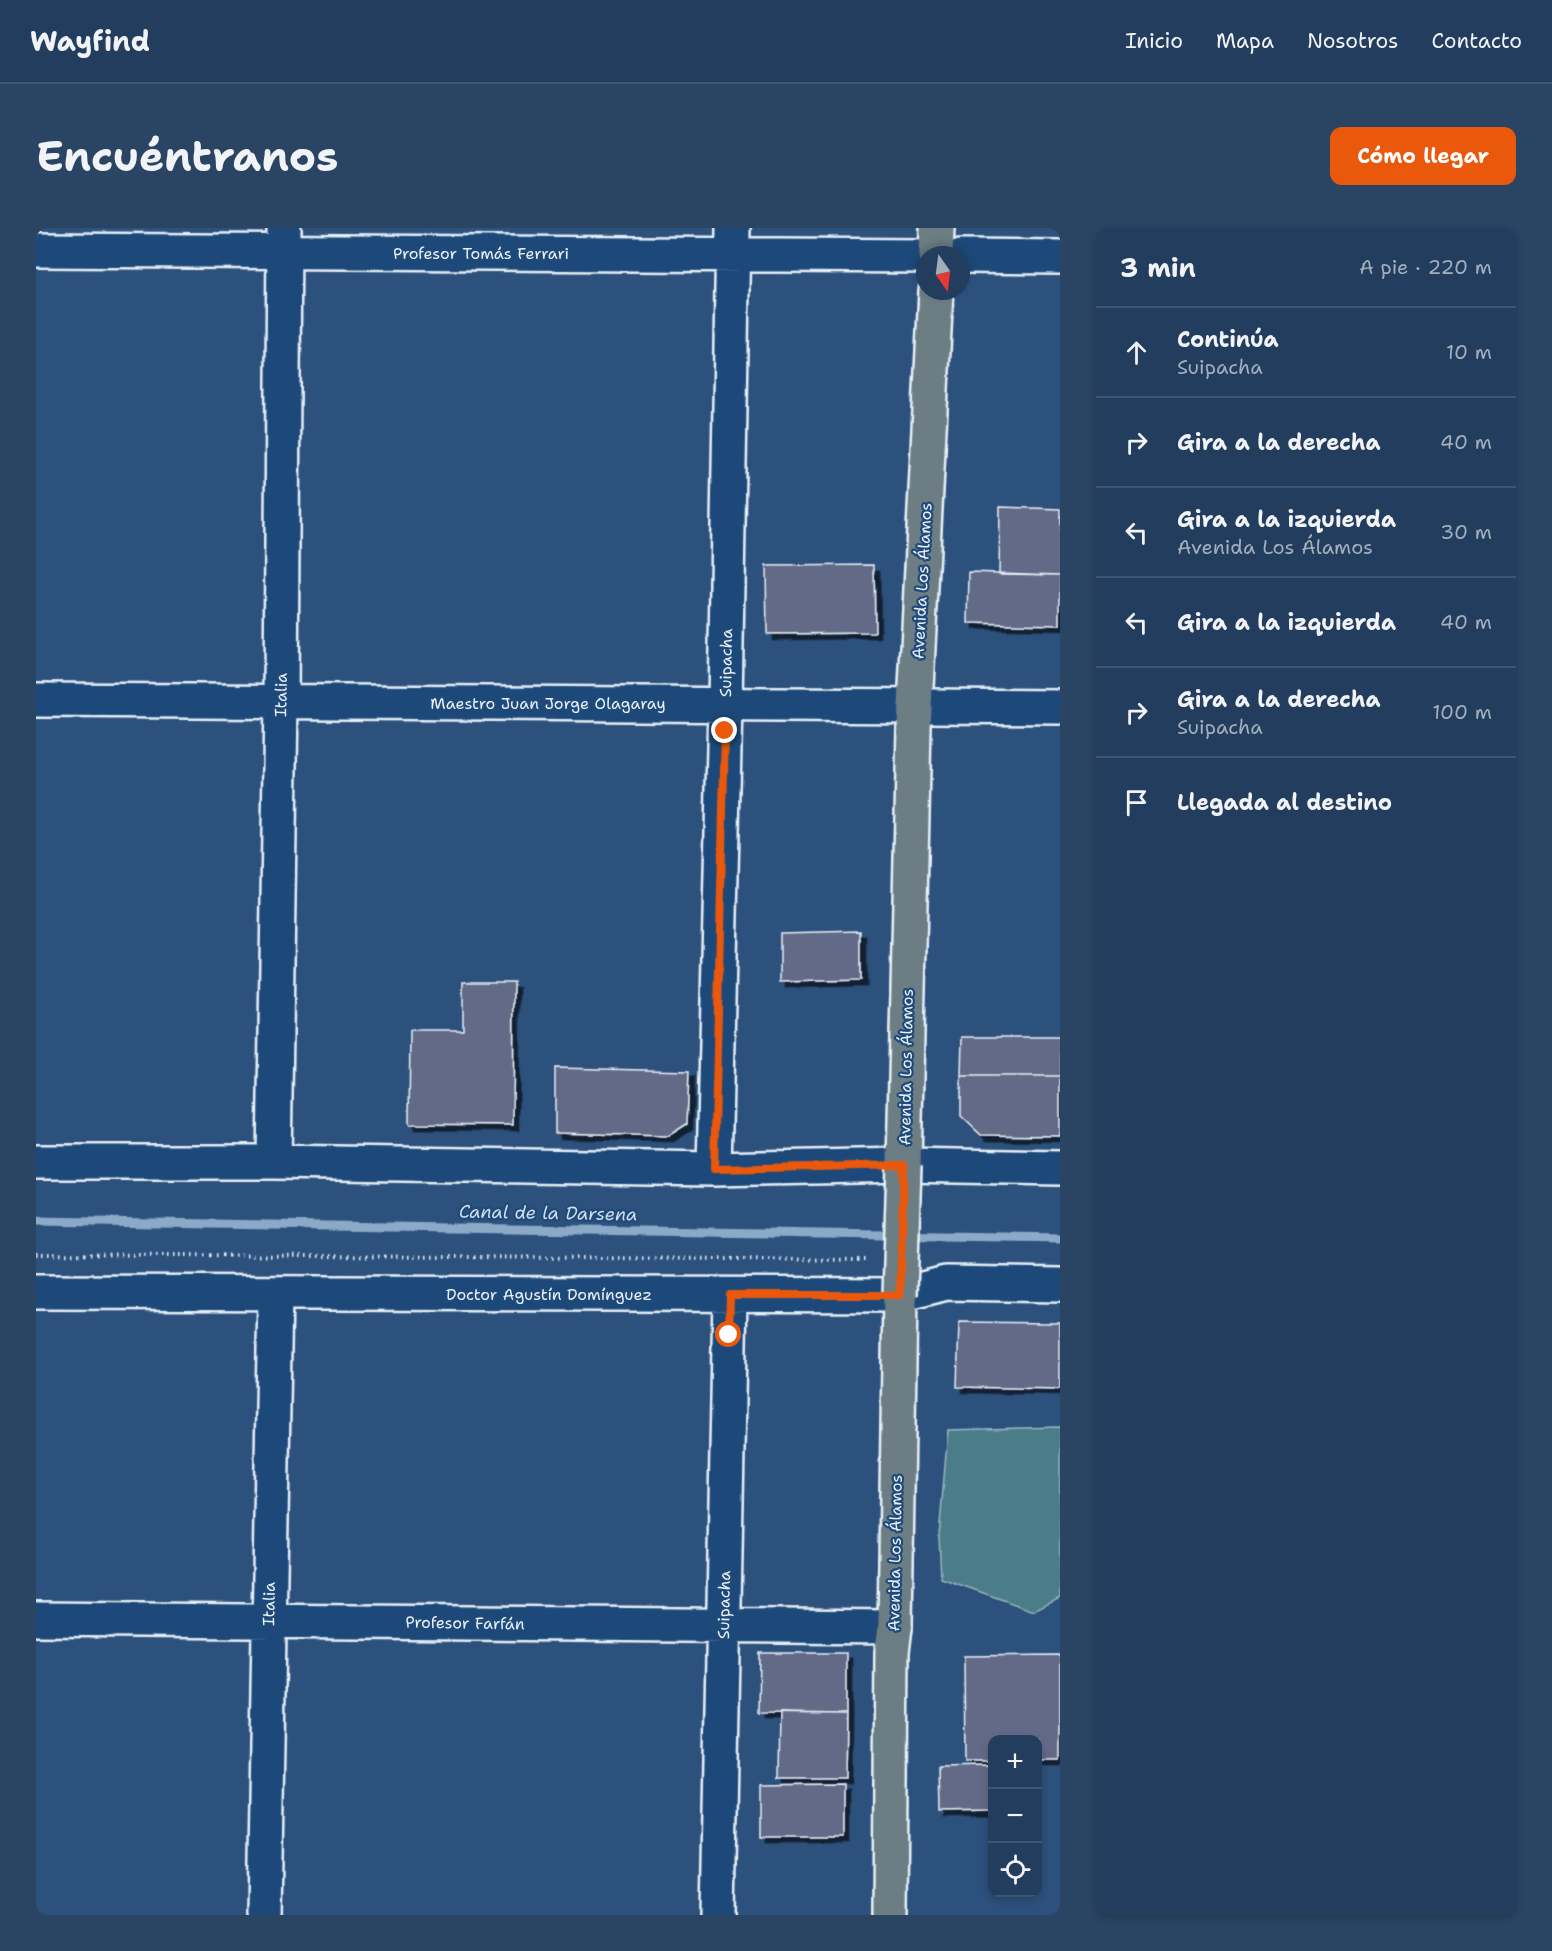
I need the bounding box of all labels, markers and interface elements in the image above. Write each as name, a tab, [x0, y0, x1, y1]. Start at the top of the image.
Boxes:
text: Wayfind	[30, 22, 150, 60]
text: Inicio	[1125, 27, 1183, 55]
text: Mapa	[1216, 27, 1274, 55]
text: Nosotros	[1307, 27, 1398, 55]
text: Contacto	[1431, 27, 1522, 55]
button: Cómo llegar	[1330, 127, 1516, 185]
text: Encuéntranos	[36, 128, 338, 184]
street label: Profesor Tomás Ferrari	[393, 243, 569, 264]
north arrow	[916, 246, 970, 300]
text: 3 min	[1120, 250, 1196, 285]
text: A pie · 220 m	[1359, 254, 1492, 280]
text: Continúa	[1177, 325, 1279, 354]
icon: ahead	[1120, 336, 1153, 369]
text: 10 m	[1446, 339, 1492, 365]
text: Suipacha	[1177, 354, 1263, 380]
icon: right	[1120, 426, 1153, 459]
text: Gira a la derecha	[1177, 428, 1381, 457]
text: 40 m	[1440, 429, 1492, 455]
street label: Avenida Los Álamos	[907, 502, 937, 660]
text: Gira a la izquierda	[1177, 505, 1396, 534]
icon: left	[1120, 516, 1153, 549]
text: 30 m	[1440, 519, 1492, 545]
text: Avenida Los Álamos	[1177, 534, 1373, 560]
icon: left	[1120, 606, 1153, 639]
text: Gira a la izquierda	[1177, 608, 1396, 637]
text: 40 m	[1440, 609, 1492, 635]
street label: Suipacha	[715, 629, 737, 697]
street label: Italia	[270, 673, 292, 717]
text: Gira a la derecha	[1177, 685, 1381, 714]
street label: Maestro Juan Jorge Olagaray	[430, 693, 666, 714]
icon: right	[1120, 696, 1153, 729]
text: 100 m	[1432, 699, 1492, 725]
text: Suipacha	[1177, 714, 1263, 740]
route end	[711, 717, 737, 743]
icon: arrive	[1120, 786, 1153, 819]
text: Llegada al destino	[1177, 788, 1392, 817]
street label: Avenida Los Álamos	[894, 988, 918, 1146]
water label: Canal de la Darsena	[459, 1199, 637, 1227]
street label: Doctor Agustín Domínguez	[446, 1284, 652, 1305]
route start	[715, 1321, 741, 1347]
street label: Avenida Los Álamos	[883, 1474, 907, 1632]
street label: Suipacha	[713, 1571, 735, 1639]
street label: Italia	[258, 1582, 280, 1626]
street label: Profesor Farfán	[405, 1611, 525, 1635]
map controls	[988, 1735, 1042, 1897]
button: +	[988, 1735, 1042, 1789]
button: −	[988, 1789, 1042, 1843]
button: locate	[988, 1843, 1042, 1897]

